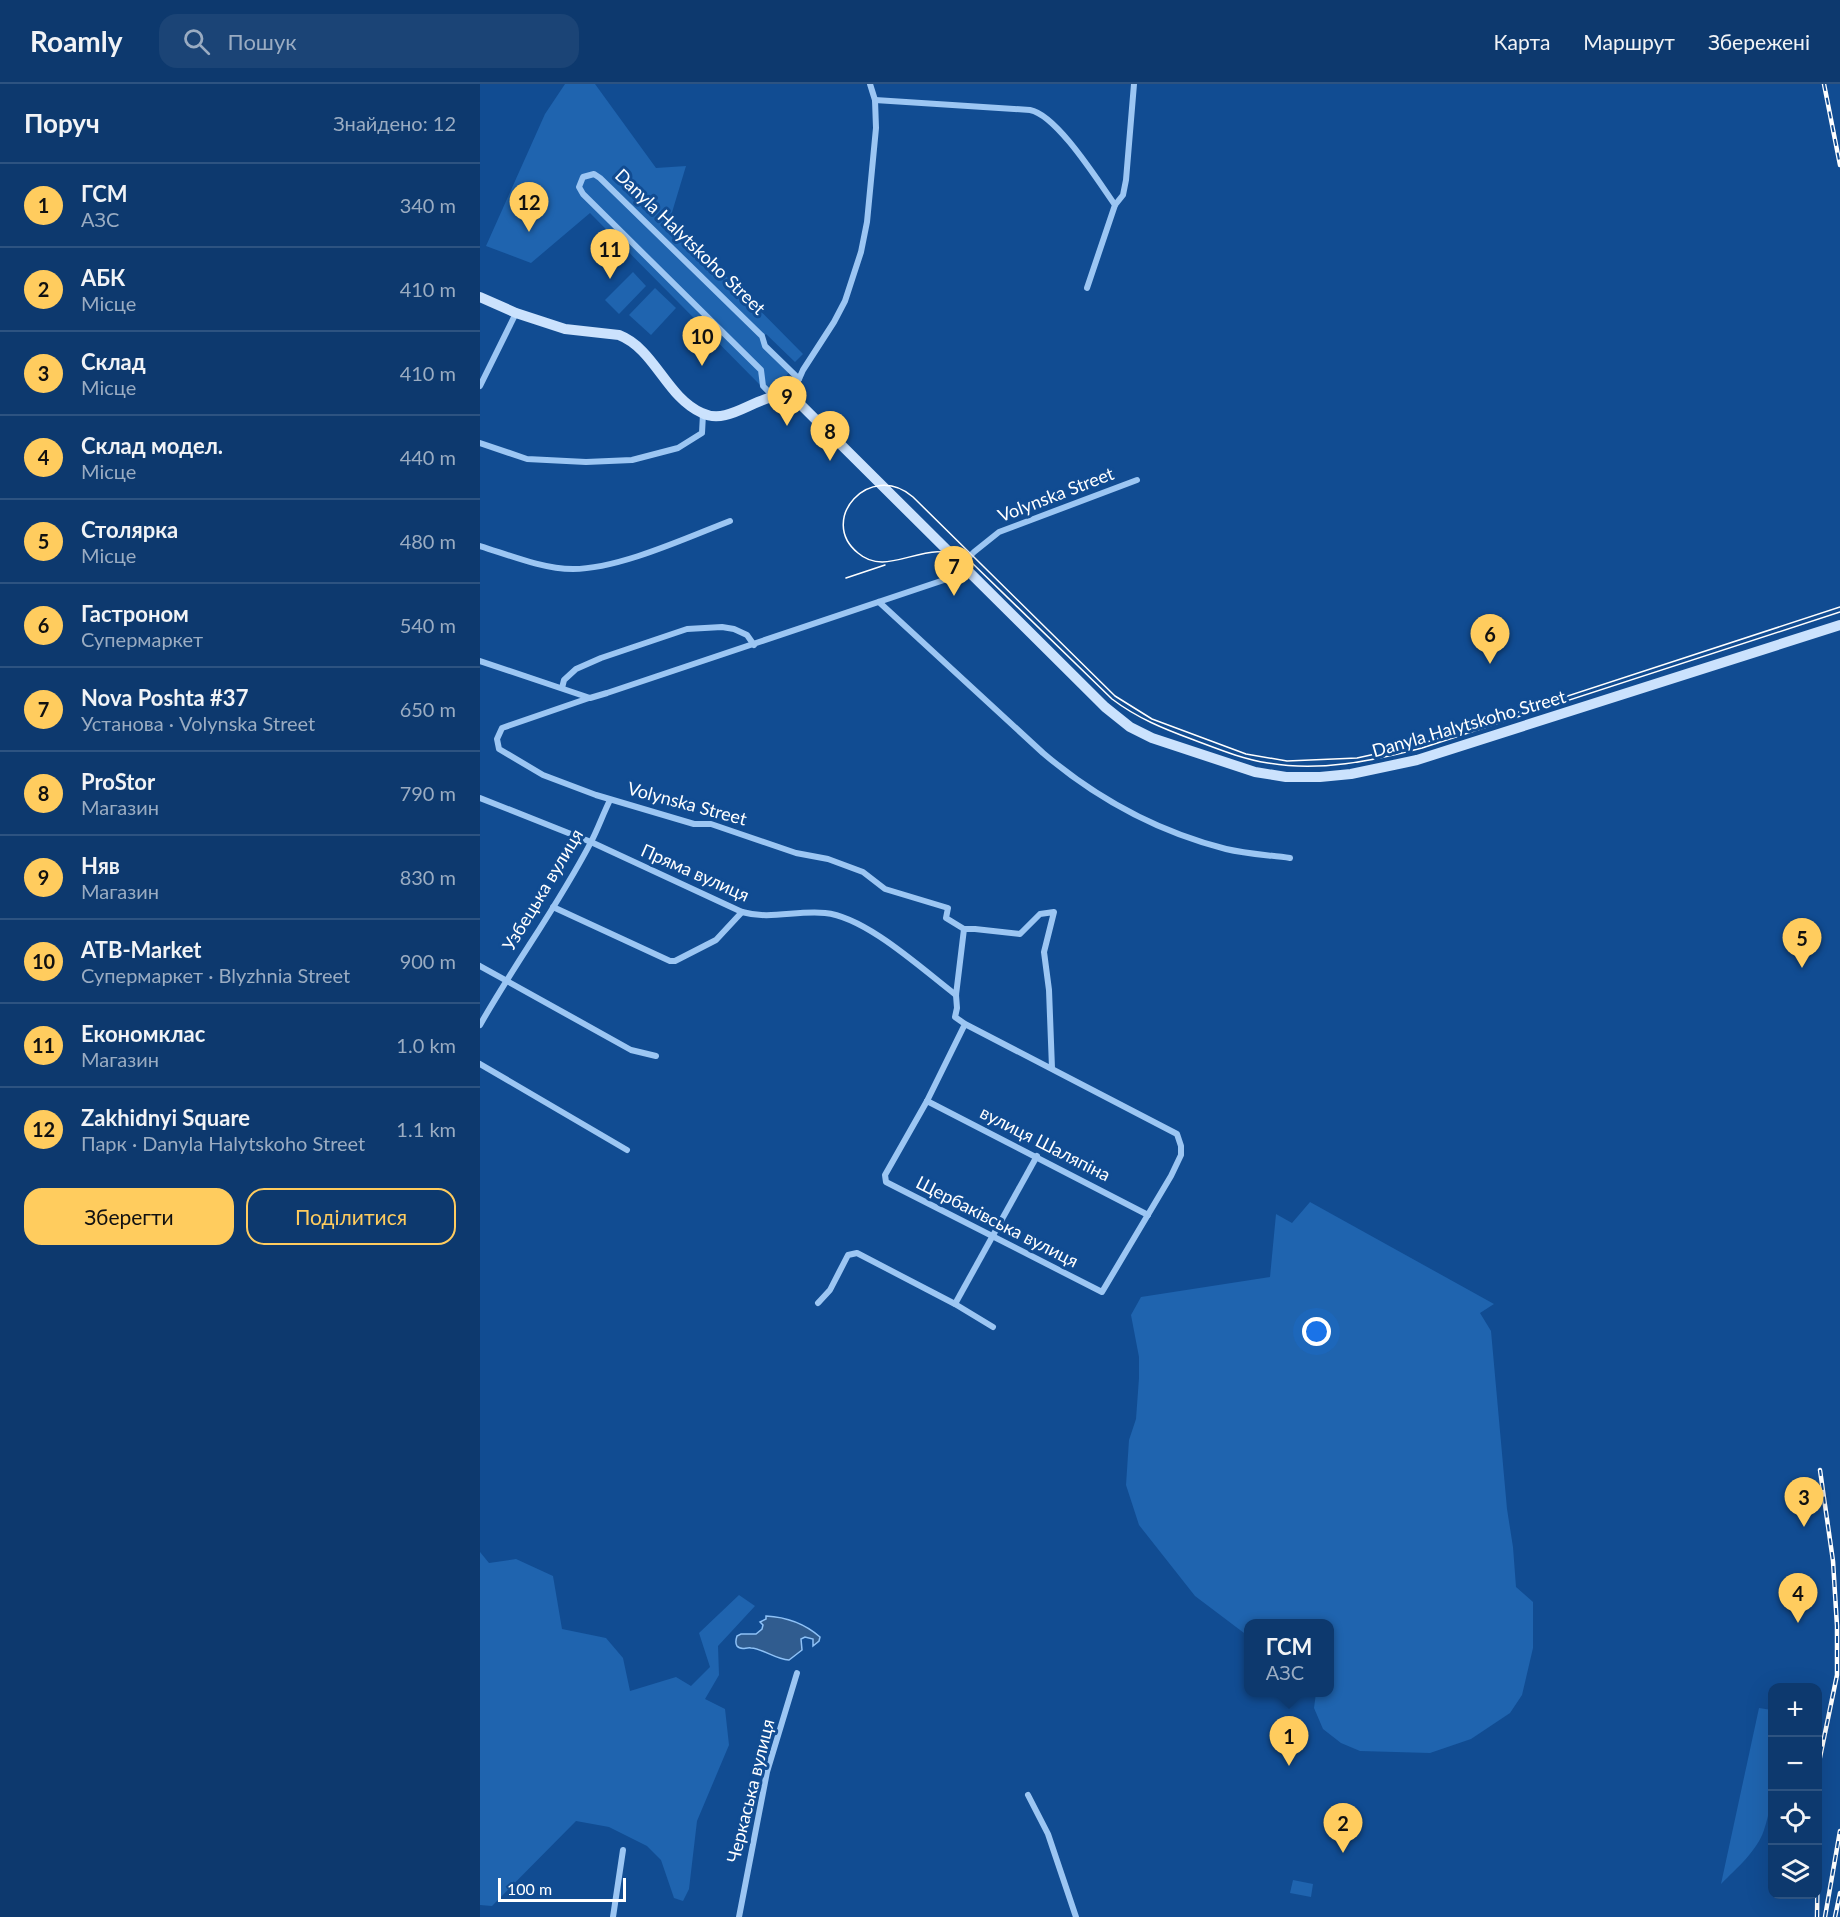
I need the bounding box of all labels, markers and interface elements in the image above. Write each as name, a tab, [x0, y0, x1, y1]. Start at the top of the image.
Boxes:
search box	[159, 14, 579, 68]
text: Roamly	[30, 24, 123, 58]
icon: search	[180, 25, 213, 58]
text: Пошук	[228, 28, 297, 55]
text: Карта	[1494, 29, 1550, 54]
text: Маршрут	[1583, 29, 1675, 54]
text: Збережені	[1708, 29, 1810, 54]
text: Поруч	[24, 107, 100, 139]
text: Знайдено: 12	[333, 111, 456, 135]
street label: Danyla Halytskoho Street	[611, 164, 771, 319]
text: ГСМ	[81, 180, 128, 207]
pin: 12	[509, 182, 548, 232]
text: 1	[38, 193, 49, 217]
text: 340 m	[400, 193, 456, 217]
text: АЗС	[81, 207, 119, 231]
pin: 11	[590, 230, 630, 279]
text: АБК	[81, 264, 125, 291]
text: 2	[38, 277, 49, 301]
text: 410 m	[400, 277, 456, 301]
text: Місце	[81, 291, 136, 315]
pin: 10	[682, 316, 722, 366]
text: Склад	[81, 348, 146, 375]
text: 3	[38, 361, 49, 385]
text: 410 m	[400, 361, 456, 385]
text: Місце	[81, 375, 136, 399]
pin: 9	[768, 376, 806, 426]
pin: 8	[810, 412, 850, 461]
text: Склад модел.	[81, 432, 223, 459]
text: 4	[38, 445, 49, 469]
text: 440 m	[400, 445, 456, 469]
text: Місце	[81, 459, 136, 483]
street label: Volynska Street	[995, 462, 1117, 526]
text: Столярка	[81, 516, 178, 543]
text: 5	[38, 529, 49, 553]
text: 480 m	[400, 529, 456, 553]
text: Місце	[81, 543, 136, 567]
pin: 7	[934, 546, 974, 596]
text: Гастроном	[81, 600, 189, 627]
text: 6	[38, 613, 49, 637]
text: 540 m	[400, 613, 456, 637]
pin: 6	[1470, 614, 1510, 664]
text: Супермаркет	[81, 627, 203, 651]
text: Nova Poshta #37	[81, 684, 248, 711]
street label: Danyla Halytskoho Street	[1369, 685, 1569, 761]
text: 7	[38, 697, 49, 721]
text: 650 m	[400, 697, 456, 721]
text: Установа · Volynska Street	[81, 711, 315, 735]
text: ProStor	[81, 768, 155, 795]
street label: Volynska Street	[625, 777, 750, 830]
text: 8	[38, 781, 49, 805]
text: 790 m	[400, 781, 456, 805]
text: Магазин	[81, 795, 159, 819]
street label: Узбецька вулиця	[497, 825, 587, 954]
street label: Пряма вулиця	[638, 838, 753, 906]
text: Няв	[81, 852, 120, 879]
text: 9	[38, 865, 49, 889]
text: 830 m	[400, 865, 456, 889]
text: Магазин	[81, 879, 159, 903]
pin: 5	[1782, 918, 1822, 968]
text: ATB-Market	[81, 936, 202, 963]
text: 10	[32, 949, 55, 973]
text: 900 m	[400, 949, 456, 973]
text: Супермаркет · Blyzhnia Street	[81, 963, 350, 987]
text: Економклас	[81, 1020, 205, 1047]
text: 11	[32, 1033, 55, 1057]
text: 1.0 km	[396, 1033, 456, 1057]
text: Магазин	[81, 1047, 159, 1071]
street label: вулиця Шаляпіна	[977, 1101, 1114, 1185]
text: Zakhidnyi Square	[81, 1104, 250, 1131]
text: 12	[32, 1117, 55, 1141]
text: 1.1 km	[396, 1117, 456, 1141]
text: Парк · Danyla Halytskoho Street	[81, 1131, 365, 1155]
street label: Щербаківська вулиця	[913, 1171, 1082, 1272]
button: Зберегти	[24, 1188, 234, 1245]
button: Поділитися	[246, 1188, 456, 1245]
your location	[1302, 1317, 1331, 1346]
pin: 3	[1784, 1478, 1824, 1527]
pin: 4	[1778, 1574, 1818, 1623]
popup	[1244, 1619, 1334, 1697]
text: ГСМ	[1266, 1633, 1312, 1660]
text: АЗС	[1266, 1660, 1304, 1684]
map controls	[1768, 1683, 1822, 1899]
button: +	[1768, 1683, 1822, 1737]
pin: 1	[1270, 1716, 1308, 1766]
street label: Черкаська вулиця	[722, 1717, 779, 1865]
button: −	[1768, 1737, 1822, 1791]
button: locate	[1768, 1791, 1822, 1845]
pin: 2	[1324, 1804, 1362, 1853]
button: layers	[1768, 1845, 1822, 1899]
scale bar	[498, 1875, 626, 1902]
text: 100 m	[507, 1879, 552, 1898]

